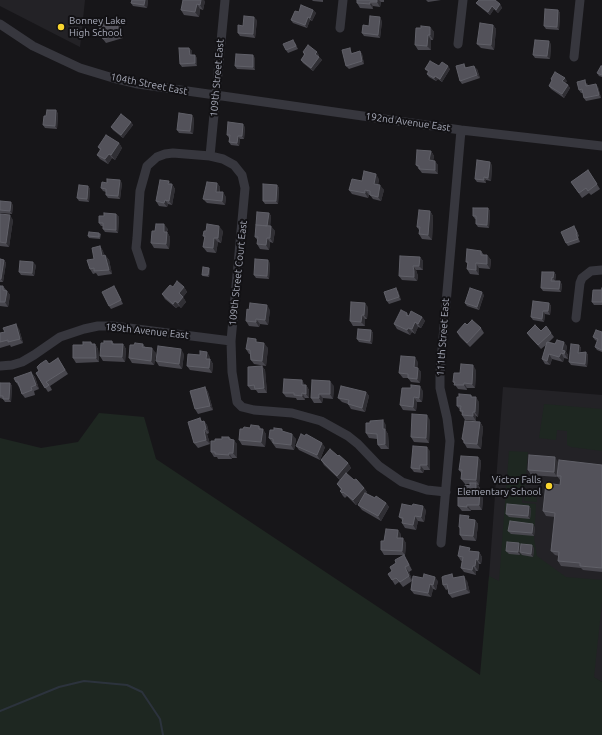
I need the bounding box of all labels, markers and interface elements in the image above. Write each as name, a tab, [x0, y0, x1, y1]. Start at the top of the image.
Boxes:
place label: Bonney Lake High School	[69, 15, 126, 38]
marker: Bonney Lake High School	[56, 22, 66, 32]
street label: 109th Street East	[208, 39, 226, 117]
street label: 104th Street East	[110, 71, 188, 97]
street label: 192nd Avenue East	[365, 110, 451, 134]
street label: 109th Street Court East	[227, 220, 249, 326]
street label: 111th Street East	[434, 298, 452, 376]
street label: 189th Avenue East	[105, 321, 189, 341]
place label: Victor Falls Elementary School	[457, 474, 541, 498]
marker: Victor Falls Elementary School	[544, 481, 554, 491]

